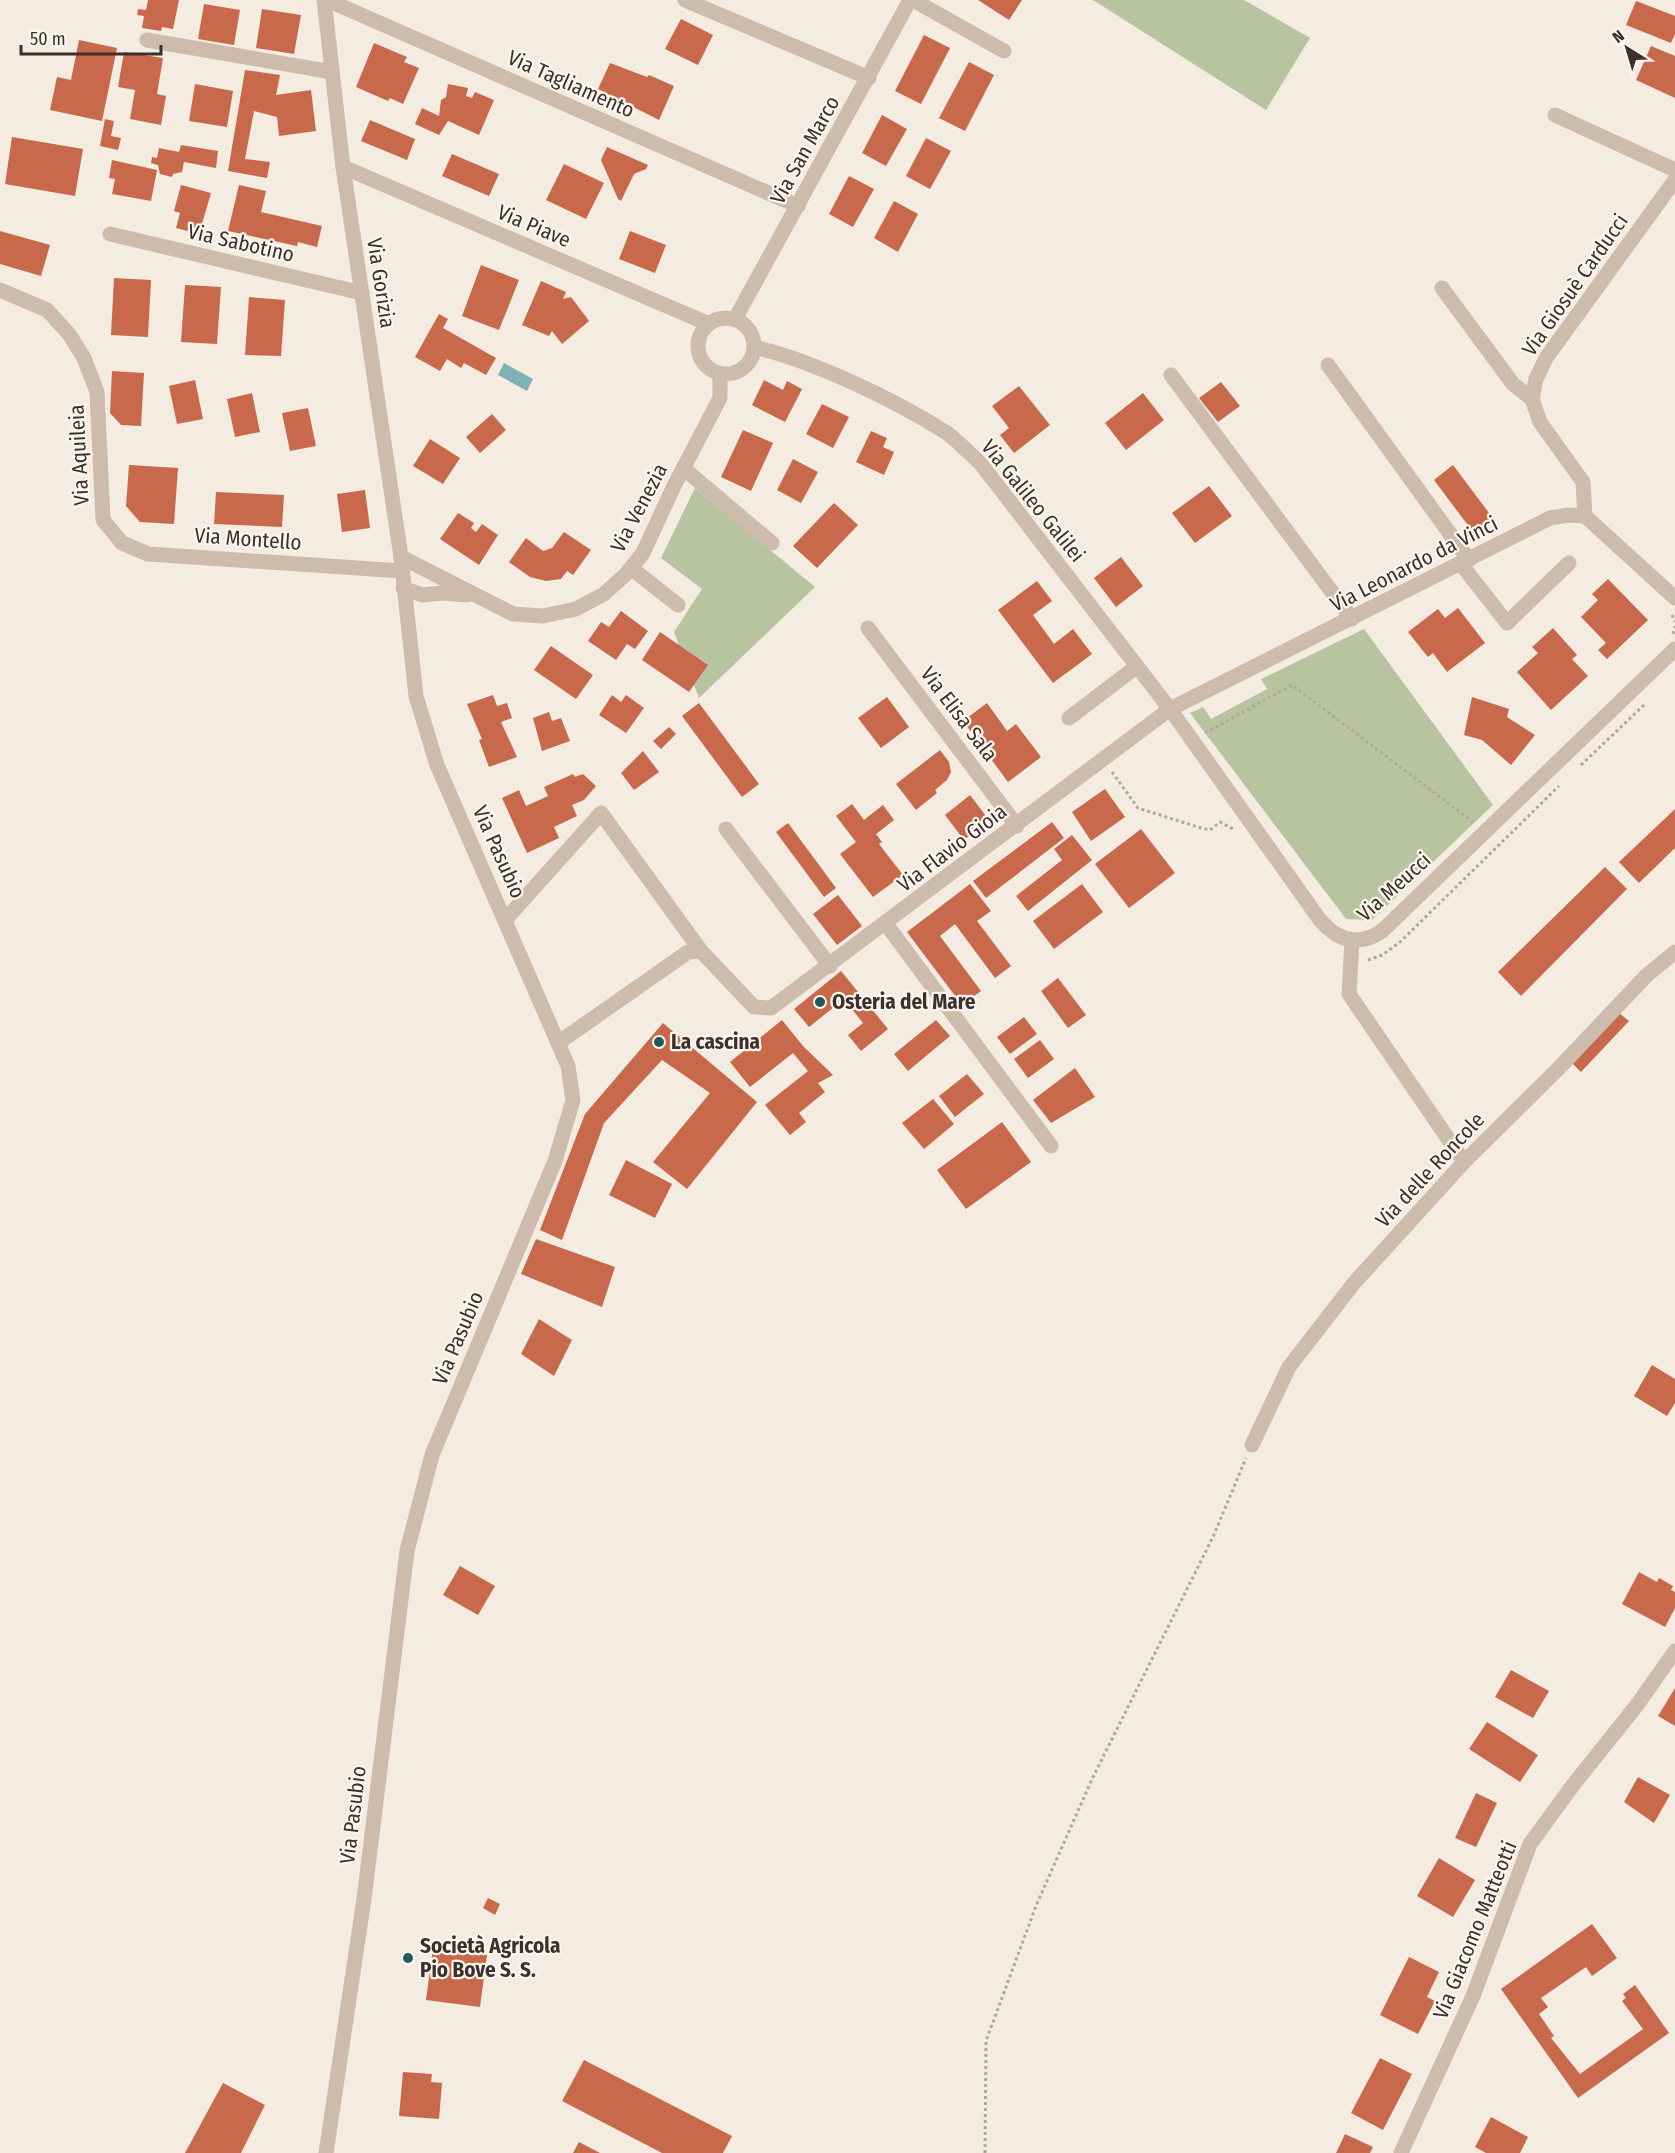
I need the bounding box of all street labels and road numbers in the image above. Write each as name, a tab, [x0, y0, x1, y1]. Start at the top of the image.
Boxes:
street label: Via Tagliamento	[504, 44, 638, 124]
street label: Via San Marco	[765, 91, 845, 209]
street label: Via Piave	[493, 199, 575, 253]
street label: Via Giosuè Carducci	[1516, 209, 1634, 361]
street label: Via Sabotino	[185, 218, 297, 268]
street label: Via Gorizia	[361, 236, 401, 330]
street label: Via Aquileia	[63, 404, 95, 506]
street label: Via Galileo Galilei	[976, 435, 1090, 567]
street label: Via Venezia	[605, 459, 673, 557]
street label: Via Leonardo da Vinci	[1326, 511, 1502, 617]
street label: Via Montello	[194, 522, 302, 556]
street label: Via Elisa Sala	[915, 661, 1003, 767]
street label: Via Flavio Gioia	[892, 798, 1012, 898]
street label: Via Pasubio	[467, 802, 531, 902]
street label: Via Meucci	[1352, 847, 1436, 927]
street label: Via delle Roncole	[1370, 1107, 1490, 1233]
street label: Via Pasubio	[427, 1287, 489, 1389]
street label: Via Pasubio	[334, 1764, 372, 1866]
street label: Via Giacomo Matteotti	[1427, 1837, 1523, 2023]

